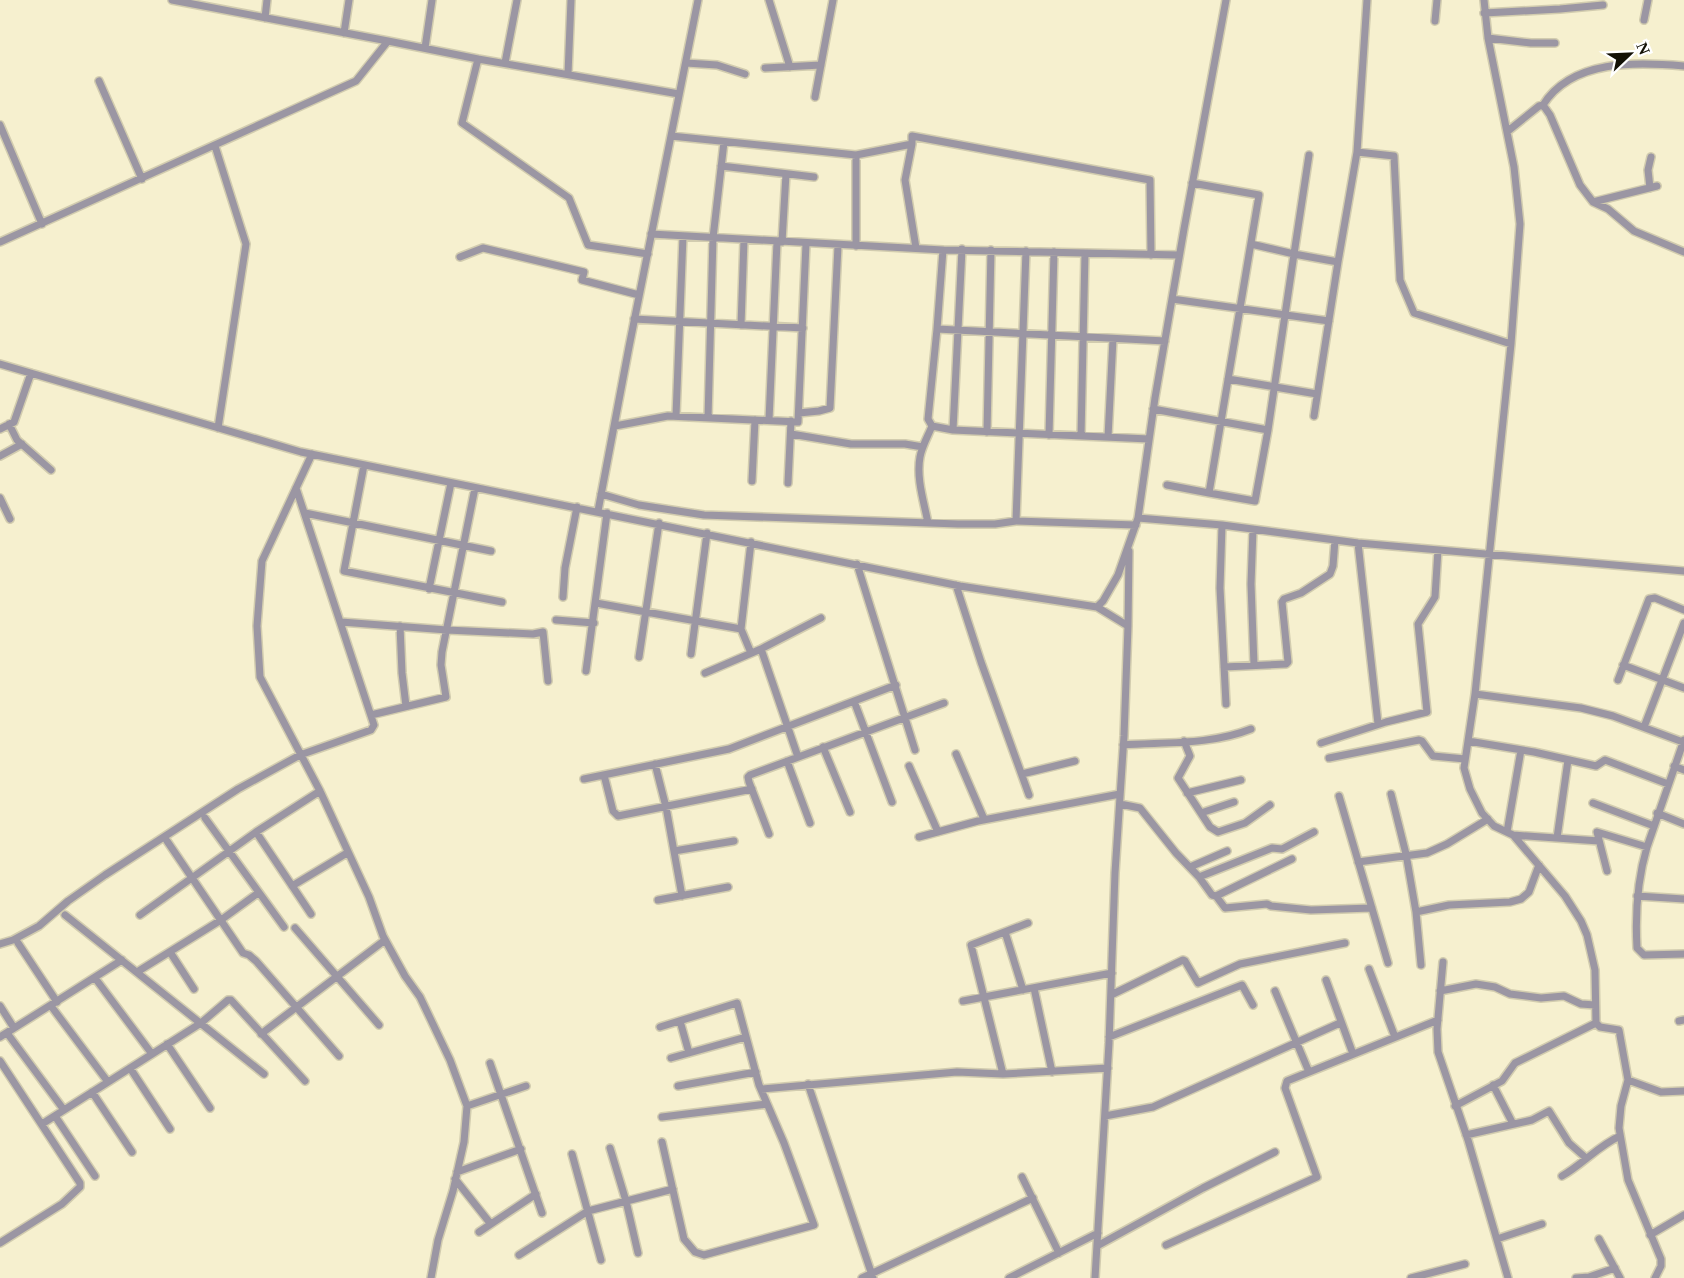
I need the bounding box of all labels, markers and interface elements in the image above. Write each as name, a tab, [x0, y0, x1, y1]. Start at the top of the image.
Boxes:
north arrow	[1600, 24, 1660, 84]
text: N	[1633, 40, 1654, 57]

